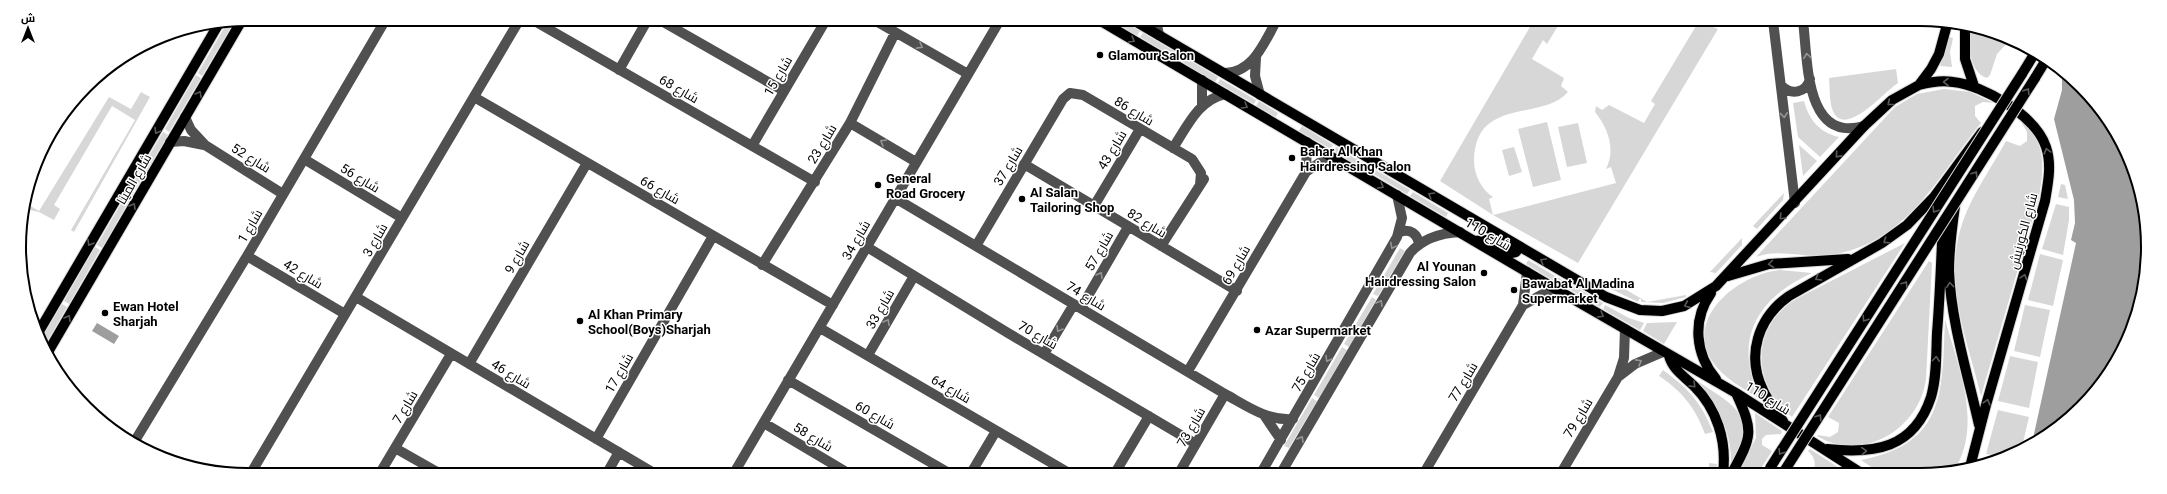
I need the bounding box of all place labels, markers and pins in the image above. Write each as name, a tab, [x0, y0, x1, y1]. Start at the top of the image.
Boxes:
place label: Glamour Salon	[1108, 48, 1194, 63]
marker: Glamour Salon	[1095, 50, 1105, 60]
place label: Bahar Al Khan Hairdressing Salon	[1300, 144, 1411, 174]
marker: Bahar Al Khan Hairdressing Salon	[1287, 153, 1297, 163]
place label: General Road Grocery	[886, 171, 966, 201]
marker: General Road Grocery	[873, 180, 883, 190]
place label: Al Salan Tailoring Shop	[1030, 185, 1114, 215]
marker: Al Salan Tailoring Shop	[1017, 194, 1027, 204]
place label: Al Younan Hairdressing Salon	[1365, 259, 1476, 289]
marker: Al Younan Hairdressing Salon	[1479, 268, 1489, 278]
place label: Bawabat Al Madina Supermarket	[1522, 276, 1634, 306]
marker: Bawabat Al Madina Supermarket	[1509, 285, 1519, 295]
place label: Ewan Hotel Sharjah	[113, 299, 179, 329]
place label: Al Khan Primary School(Boys)Sharjah	[588, 307, 711, 337]
marker: Ewan Hotel Sharjah	[100, 308, 110, 318]
marker: Al Khan Primary School(Boys)Sharjah	[575, 316, 585, 326]
place label: Azar Supermarket	[1265, 323, 1372, 338]
marker: Azar Supermarket	[1252, 325, 1262, 335]

